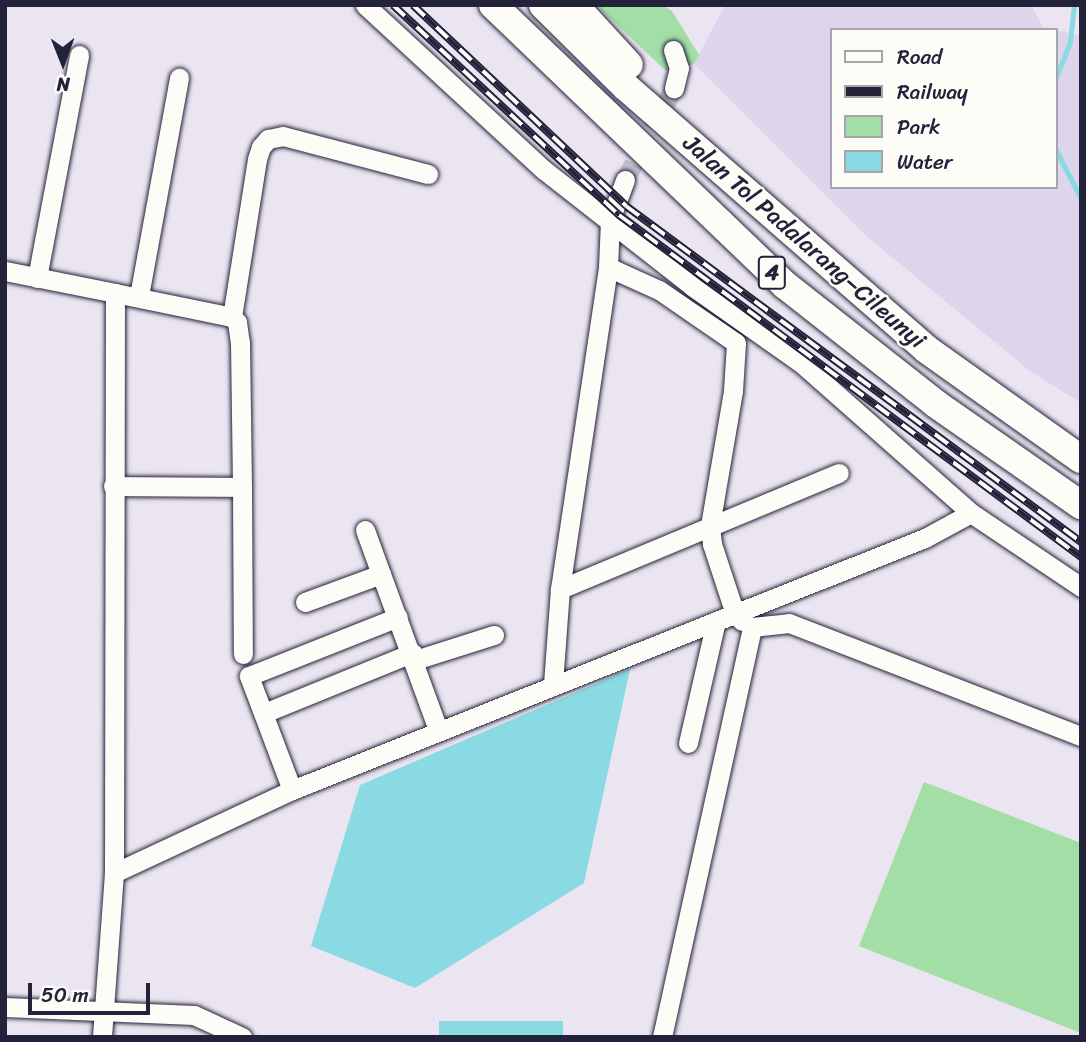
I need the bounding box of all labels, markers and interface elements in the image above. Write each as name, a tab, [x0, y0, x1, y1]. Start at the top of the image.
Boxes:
north arrow	[28, 28, 98, 98]
legend	[830, 28, 1058, 189]
text: Road	[897, 38, 942, 76]
text: N	[57, 68, 70, 101]
text: Railway	[897, 73, 968, 111]
text: Park	[897, 108, 940, 146]
street label: Jalan Tol Padalarang–Cileunyi	[676, 128, 932, 356]
text: Water	[897, 143, 952, 181]
road number: 4	[756, 254, 788, 292]
scale bar	[32, 968, 154, 1012]
text: 50 m	[41, 976, 89, 1014]

